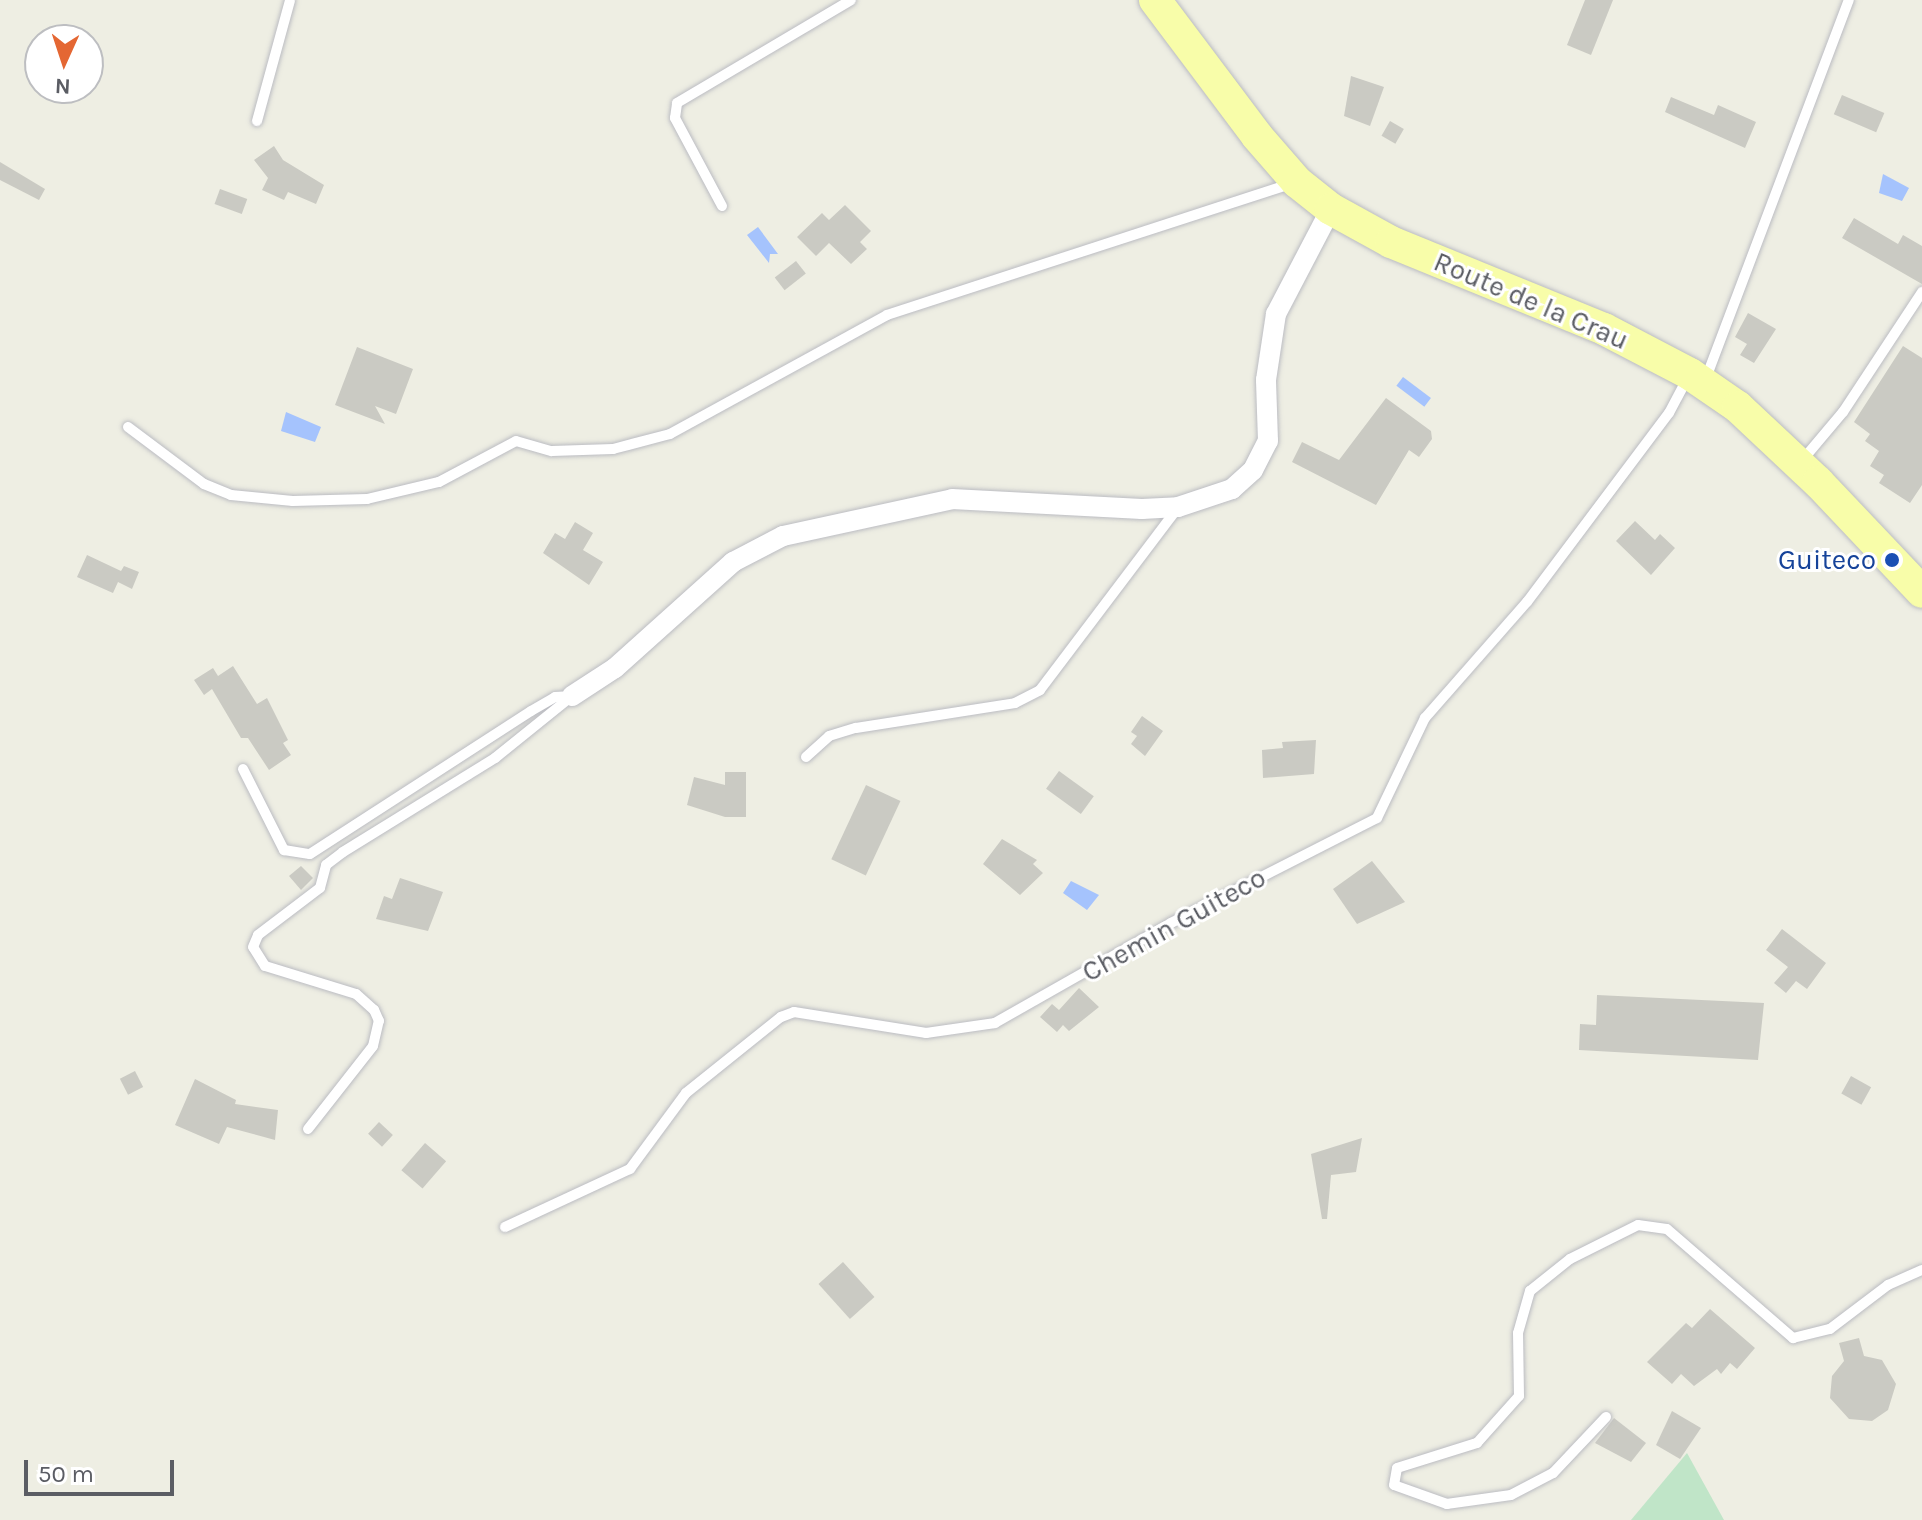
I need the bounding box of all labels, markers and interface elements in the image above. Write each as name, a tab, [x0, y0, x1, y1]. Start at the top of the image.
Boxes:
north arrow	[24, 24, 104, 104]
text: N	[54, 73, 71, 99]
street label: Route de la Crau	[1429, 245, 1633, 357]
place label: Guiteco	[1778, 543, 1876, 577]
marker: Guiteco	[1883, 551, 1901, 569]
street label: Chemin Guiteco	[1076, 861, 1272, 989]
scale bar	[28, 1444, 178, 1494]
text: 50 m	[38, 1460, 94, 1488]

